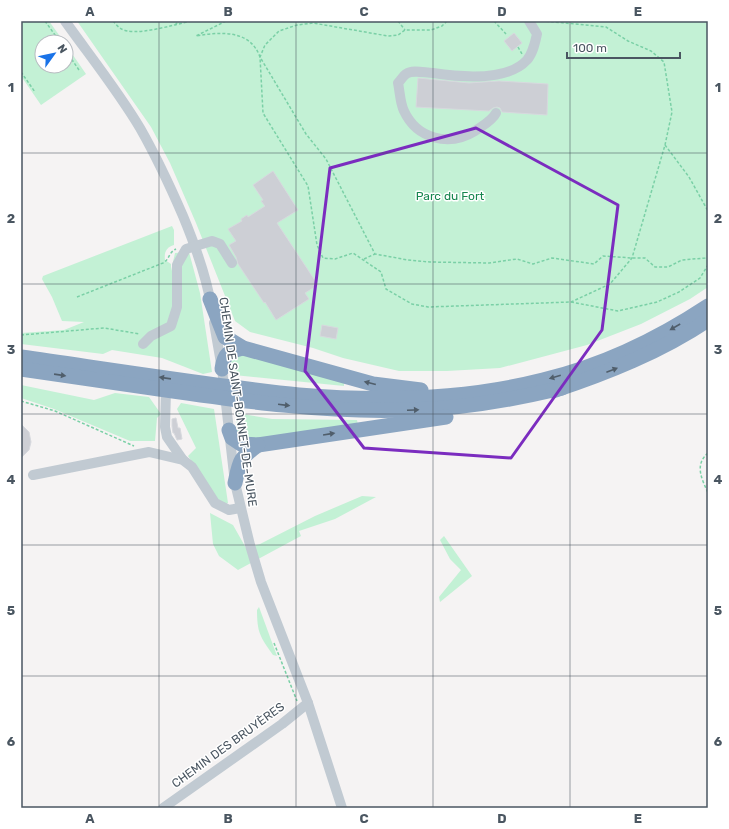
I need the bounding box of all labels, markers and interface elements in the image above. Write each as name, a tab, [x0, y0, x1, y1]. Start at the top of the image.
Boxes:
text: A	[85, 4, 95, 19]
text: B	[223, 4, 233, 19]
text: C	[359, 4, 369, 19]
text: D	[497, 4, 507, 19]
text: E	[634, 4, 642, 19]
north arrow	[34, 34, 74, 74]
scale bar	[567, 34, 680, 60]
text: 100 m	[573, 41, 607, 55]
text: N	[54, 42, 70, 56]
text: 1	[8, 80, 14, 95]
text: 1	[715, 80, 721, 95]
park label: Parc du Fort	[416, 189, 485, 203]
text: 2	[7, 211, 15, 226]
text: 2	[714, 211, 722, 226]
street label: CHEMIN DE SAINT-BONNET-DE-MURE	[216, 296, 260, 508]
one-way arrow	[669, 323, 681, 330]
text: 3	[7, 342, 16, 357]
text: 3	[714, 342, 723, 357]
one-way arrow	[606, 367, 618, 373]
one-way arrow	[54, 372, 66, 378]
one-way arrow	[549, 374, 561, 380]
one-way arrow	[159, 375, 171, 381]
one-way arrow	[364, 379, 376, 385]
one-way arrow	[278, 402, 290, 408]
one-way arrow	[407, 407, 420, 413]
one-way arrow	[323, 431, 335, 437]
text: 4	[7, 472, 16, 487]
text: 4	[714, 472, 723, 487]
text: 5	[7, 603, 15, 618]
text: 5	[714, 603, 722, 618]
street label: CHEMIN DES BRUYÈRES	[169, 699, 287, 791]
text: 6	[7, 734, 16, 749]
text: 6	[714, 734, 723, 749]
text: A	[85, 811, 95, 826]
text: B	[223, 811, 233, 826]
text: C	[359, 811, 369, 826]
text: D	[497, 811, 507, 826]
text: E	[634, 811, 642, 826]

